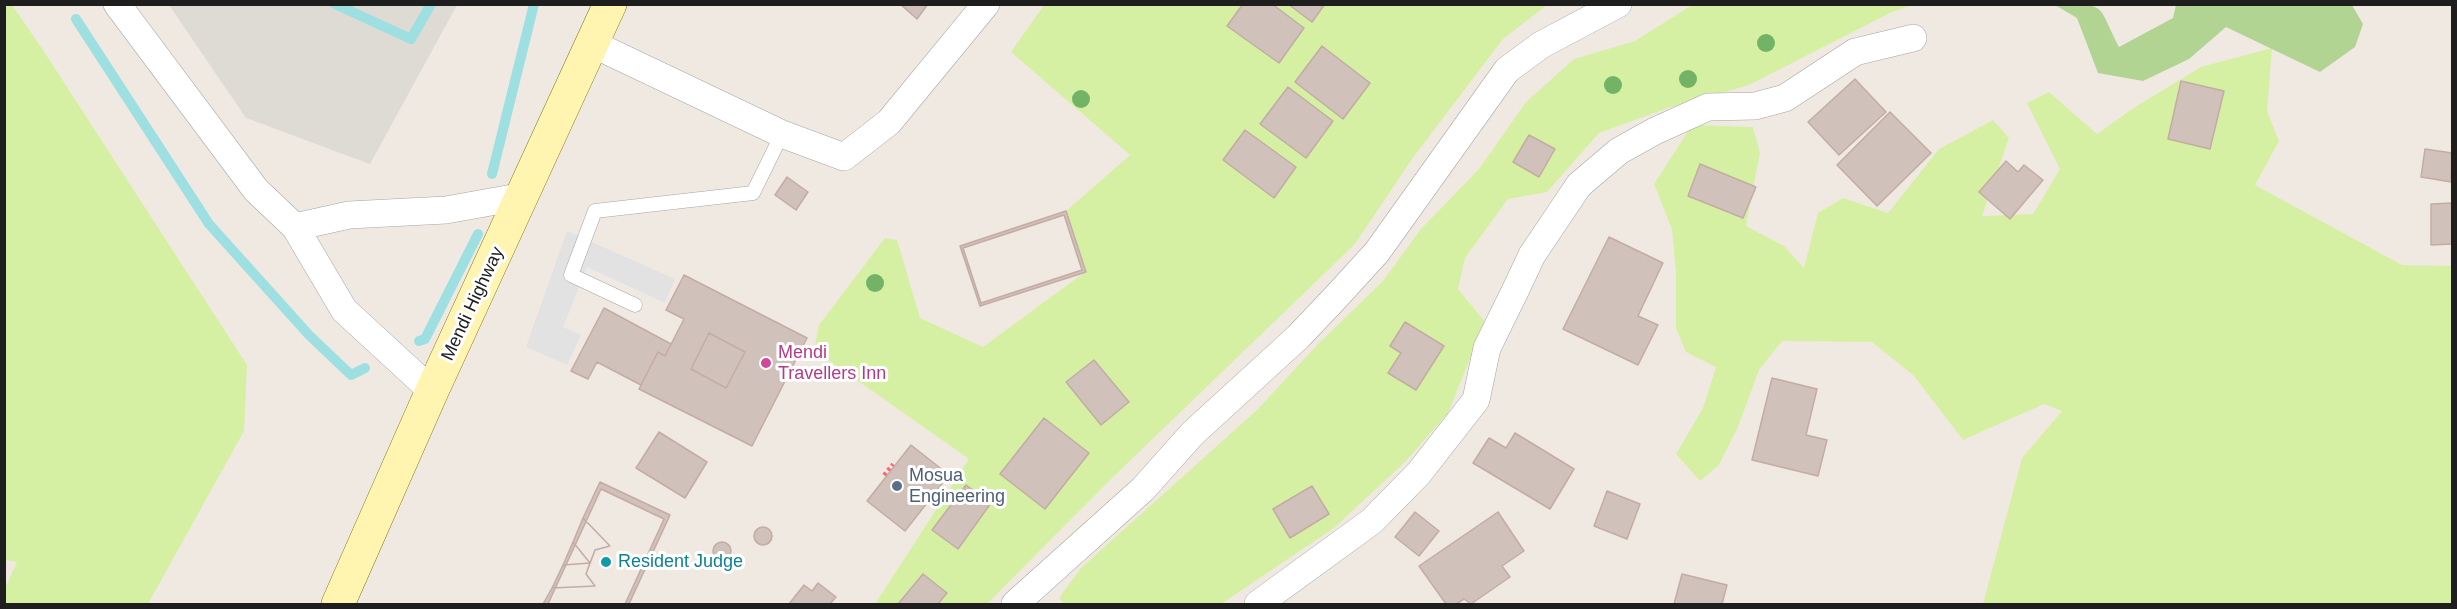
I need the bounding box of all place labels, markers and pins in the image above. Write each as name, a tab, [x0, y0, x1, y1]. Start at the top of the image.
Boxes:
place label: Mendi Travellers Inn	[778, 342, 886, 385]
marker: Mendi Travellers Inn	[759, 356, 773, 370]
place label: Mosua Engineering	[909, 465, 1005, 508]
marker: Mosua Engineering	[890, 479, 904, 493]
place label: Resident Judge	[618, 551, 743, 573]
marker: Resident Judge	[599, 555, 613, 569]

